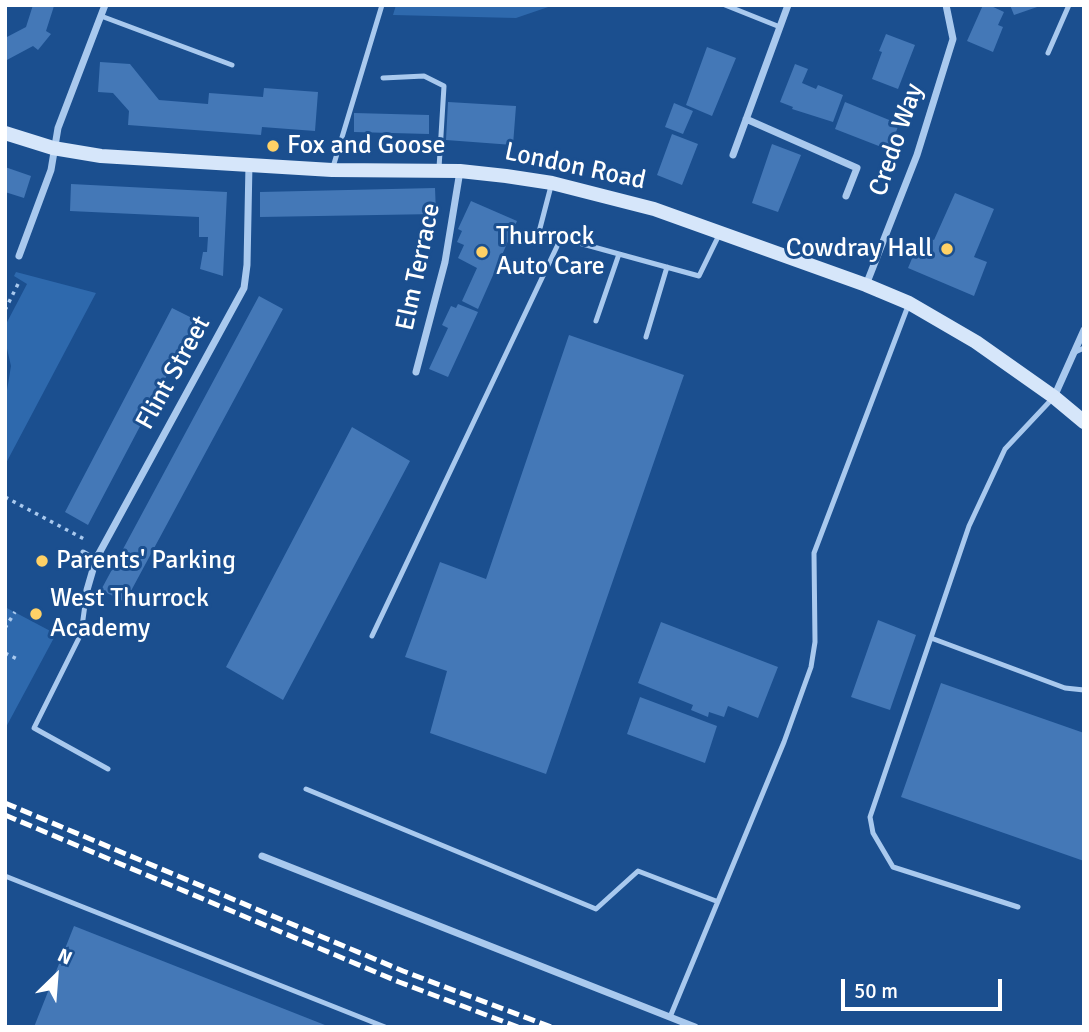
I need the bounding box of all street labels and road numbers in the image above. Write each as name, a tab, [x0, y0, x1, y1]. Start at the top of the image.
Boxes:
street label: Credo Way	[863, 80, 931, 200]
street label: London Road	[502, 137, 648, 197]
street label: Elm Terrace	[390, 200, 448, 334]
street label: Flint Street	[130, 311, 218, 435]

